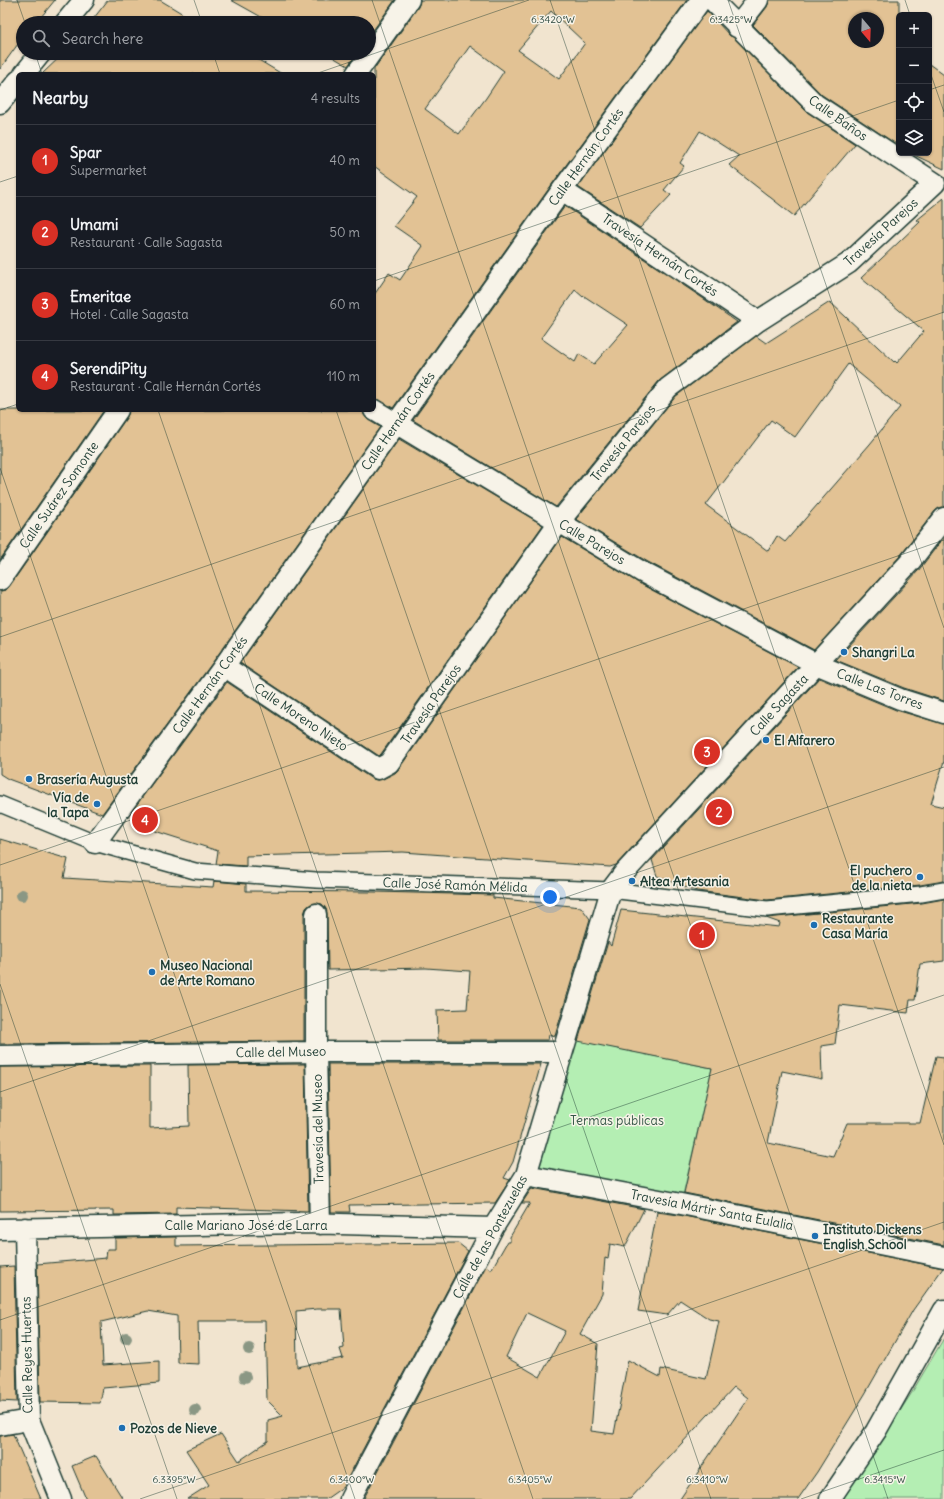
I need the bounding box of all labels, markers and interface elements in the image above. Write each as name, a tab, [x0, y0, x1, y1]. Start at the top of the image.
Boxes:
north arrow	[848, 12, 884, 48]
map controls	[896, 12, 932, 156]
button: +	[896, 12, 932, 48]
text: 6.3420°W	[531, 13, 575, 26]
text: 6.3425°W	[710, 13, 752, 26]
search box	[16, 16, 376, 60]
icon: search	[30, 27, 52, 49]
text: Search here	[62, 29, 143, 48]
button: −	[896, 48, 932, 84]
button: locate	[896, 84, 932, 120]
text: Nearby	[32, 87, 88, 109]
text: 4 results	[311, 90, 360, 107]
street label: Calle Baños	[805, 91, 871, 145]
street label: Calle Hernán Cortés	[545, 105, 627, 209]
button: layers	[896, 120, 932, 156]
text: Spar	[70, 143, 102, 162]
text: 1	[42, 152, 48, 169]
text: 40 m	[329, 152, 360, 169]
text: Supermarket	[70, 162, 147, 179]
street label: Travesía Parejos	[840, 194, 922, 270]
street label: Travesía Hernán Cortés	[599, 210, 721, 300]
text: Umami	[70, 215, 118, 234]
text: 2	[41, 224, 49, 241]
text: 50 m	[329, 224, 360, 241]
text: Restaurant · Calle Sagasta	[70, 234, 223, 251]
text: Emeritae	[70, 287, 131, 306]
text: 3	[41, 296, 49, 313]
text: 60 m	[329, 296, 360, 313]
text: Hotel · Calle Sagasta	[70, 306, 189, 323]
text: SerendiPity	[70, 359, 147, 378]
text: 4	[41, 368, 49, 385]
text: 110 m	[327, 368, 360, 385]
street label: Calle Hernán Cortés	[357, 368, 439, 474]
text: Restaurant · Calle Hernán Cortés	[70, 378, 261, 395]
street label: Travesía Parejos	[587, 401, 659, 485]
street label: Calle Suárez Somonte	[16, 438, 102, 552]
street label: Calle Parejos	[556, 515, 628, 569]
street label: Calle Hernán Cortés	[169, 633, 251, 737]
place label: Shangri La	[852, 644, 915, 661]
marker: Shangri La	[839, 647, 849, 657]
street label: Travesía Parejos	[397, 661, 465, 747]
street label: Calle Las Torres	[834, 665, 926, 713]
street label: Calle Sagasta	[746, 670, 812, 740]
street label: Calle Moreno Nieto	[251, 679, 351, 755]
place label: El Alfarero	[774, 732, 835, 749]
marker: El Alfarero	[761, 735, 771, 745]
pin: 3	[694, 737, 720, 767]
place label: Brasería Augusta	[37, 771, 139, 788]
marker: Brasería Augusta	[24, 774, 34, 784]
place label: Vía de la Tapa	[47, 789, 90, 821]
pin: 2	[706, 797, 732, 827]
marker: Vía de la Tapa	[92, 799, 102, 809]
pin: 4	[132, 805, 158, 835]
place label: El puchero de la nieta	[850, 862, 913, 894]
marker: El puchero de la nieta	[915, 872, 925, 882]
place label: Altea Artesania	[640, 873, 730, 890]
street label: Calle José Ramón Mélida	[382, 874, 528, 896]
marker: Altea Artesania	[627, 876, 637, 886]
your location	[540, 887, 560, 907]
place label: Restaurante Casa María	[822, 910, 894, 942]
pin: 1	[689, 920, 715, 950]
marker: Restaurante Casa María	[809, 920, 819, 930]
place label: Museo Nacional de Arte Romano	[160, 957, 255, 989]
marker: Museo Nacional de Arte Romano	[147, 967, 157, 977]
street label: Calle del Museo	[236, 1043, 326, 1061]
street label: Travesía del Museo	[309, 1074, 327, 1184]
park label: Termas públicas	[570, 1112, 664, 1129]
street label: Calle de las Pontezuelas	[449, 1172, 531, 1302]
street label: Travesía Mártir Santa Eulalia	[629, 1186, 795, 1234]
street label: Calle Mariano José de Larra	[164, 1217, 328, 1234]
place label: Instituto Dickens English School	[823, 1221, 922, 1253]
marker: Instituto Dickens English School	[810, 1231, 820, 1241]
street label: Calle Reyes Huertas	[17, 1296, 37, 1414]
place label: Pozos de Nieve	[130, 1420, 217, 1437]
marker: Pozos de Nieve	[117, 1423, 127, 1433]
text: 6.3395°W	[152, 1473, 196, 1486]
text: 6.3400°W	[330, 1473, 374, 1486]
text: 6.3405°W	[508, 1473, 552, 1486]
text: 6.3410°W	[686, 1473, 728, 1486]
text: 6.3415°W	[864, 1473, 906, 1486]

